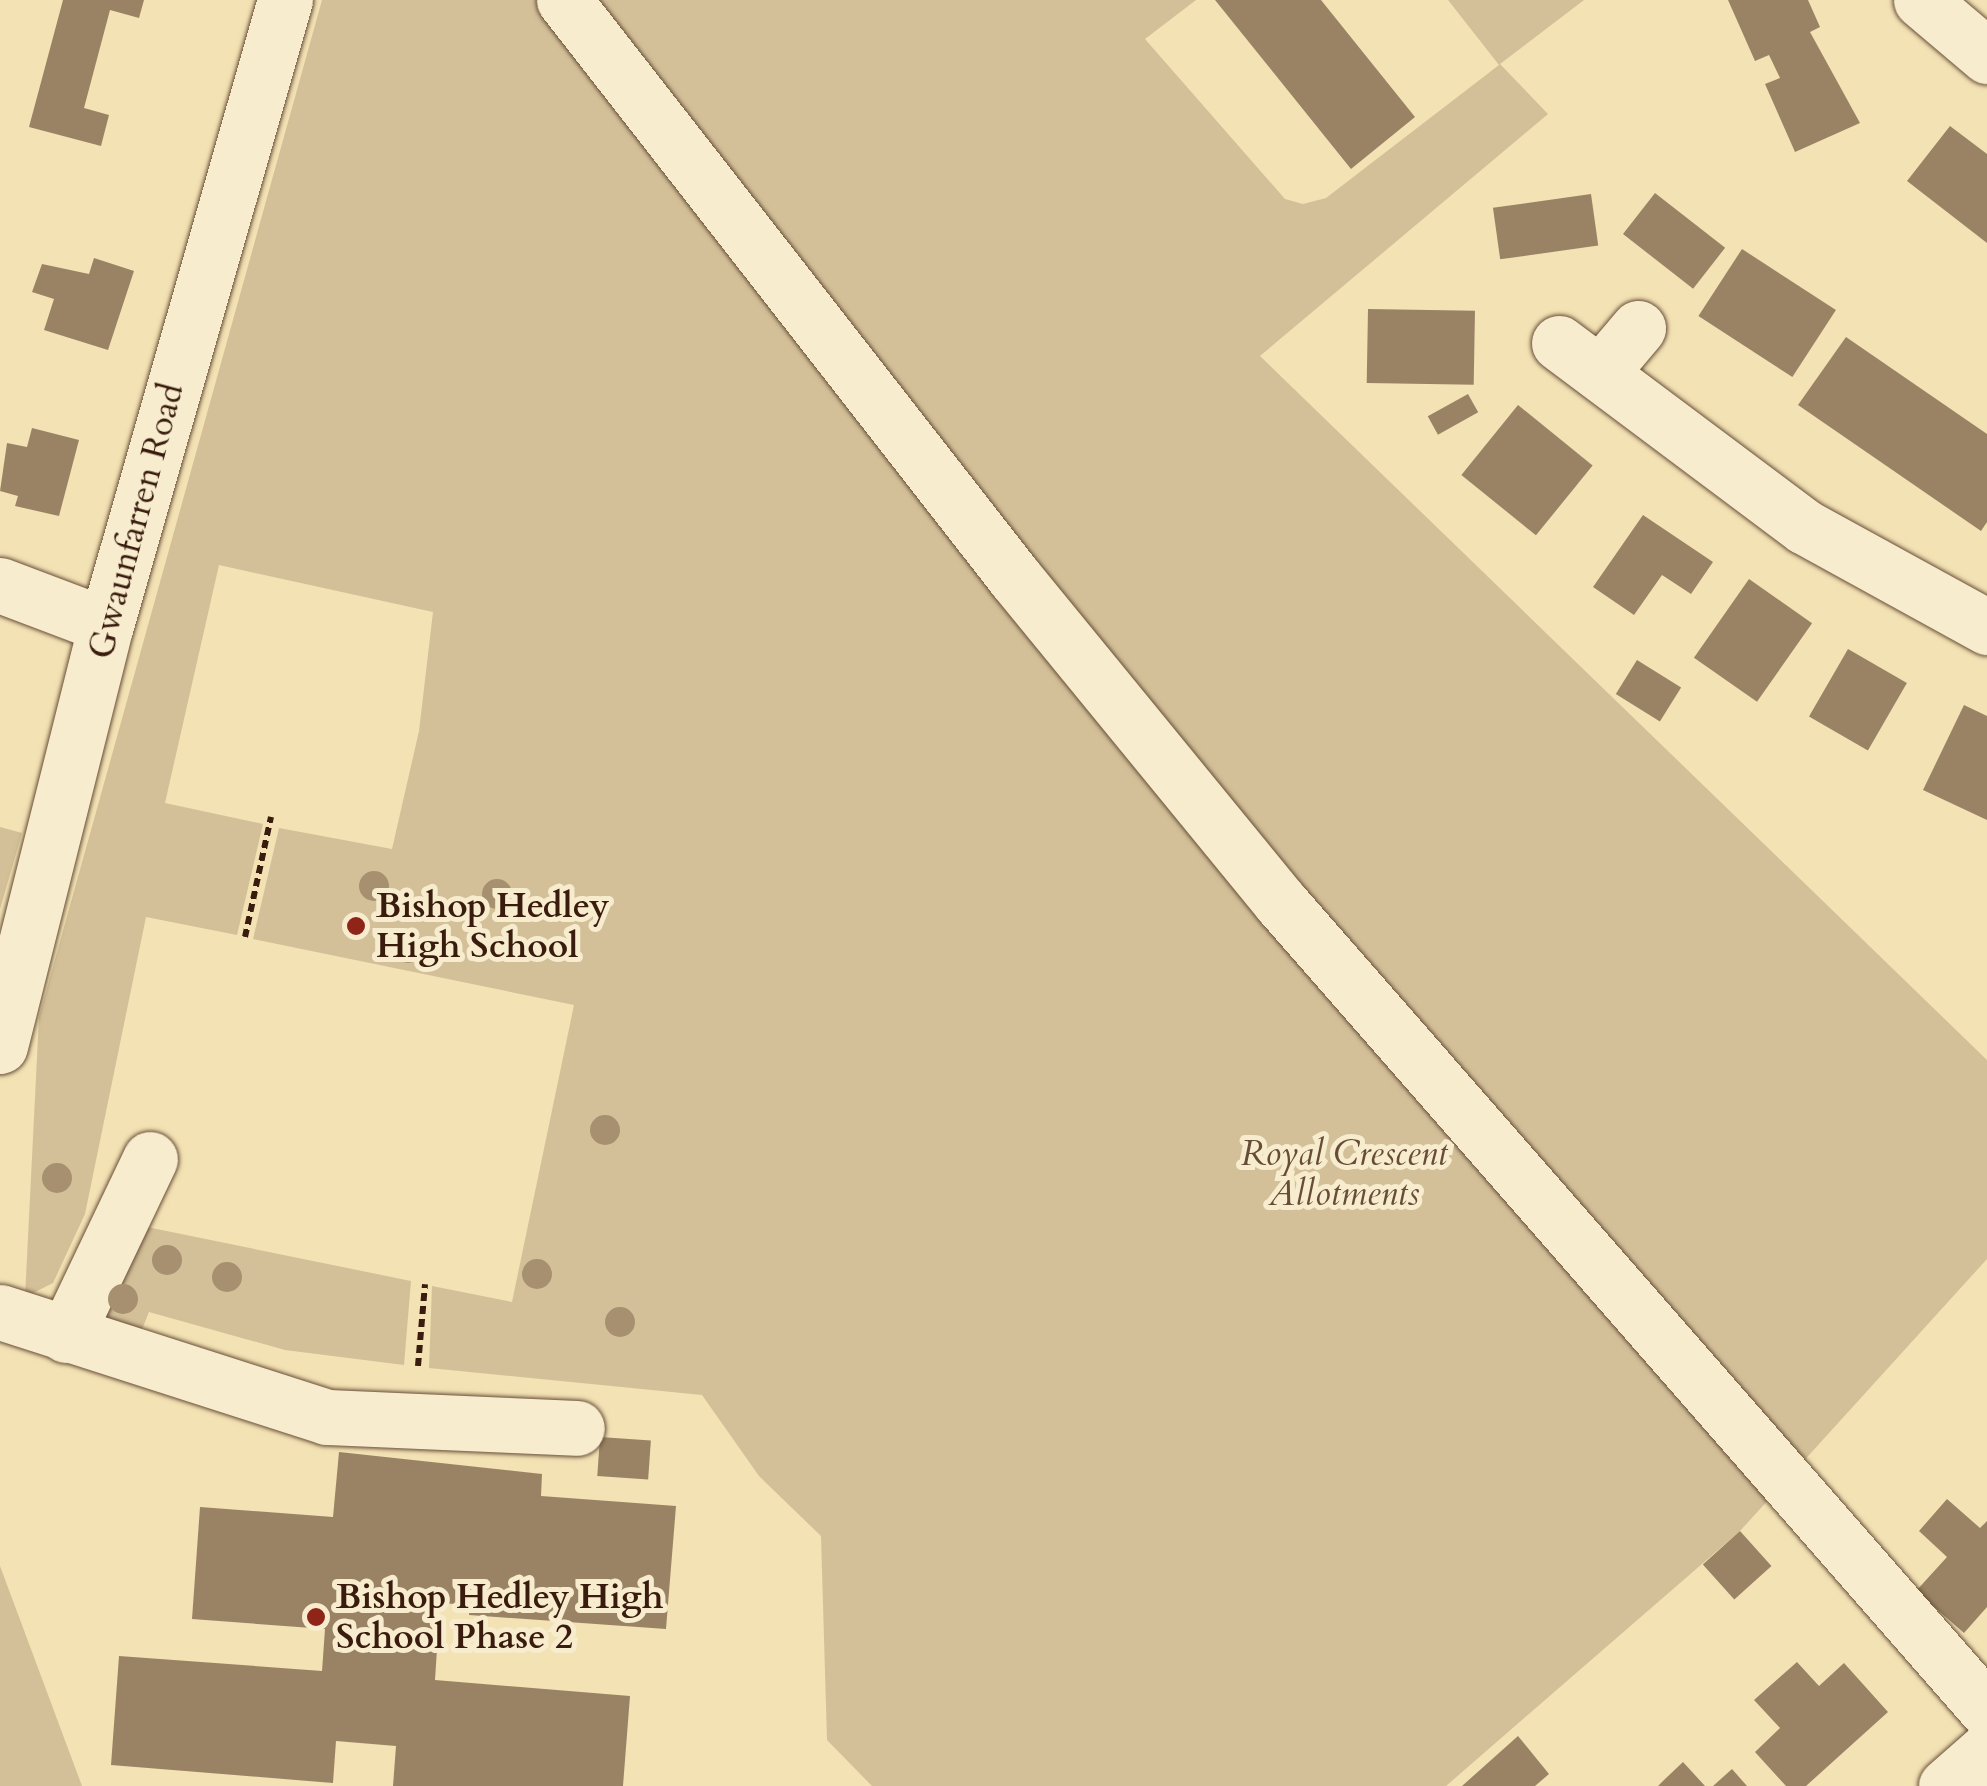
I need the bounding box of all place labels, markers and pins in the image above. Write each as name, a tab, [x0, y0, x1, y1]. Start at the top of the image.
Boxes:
place label: Bishop Hedley High School	[376, 885, 610, 967]
marker: Bishop Hedley High School	[345, 915, 367, 937]
place label: Bishop Hedley High School Phase 2	[336, 1576, 664, 1658]
marker: Bishop Hedley High School Phase 2	[305, 1606, 327, 1628]

